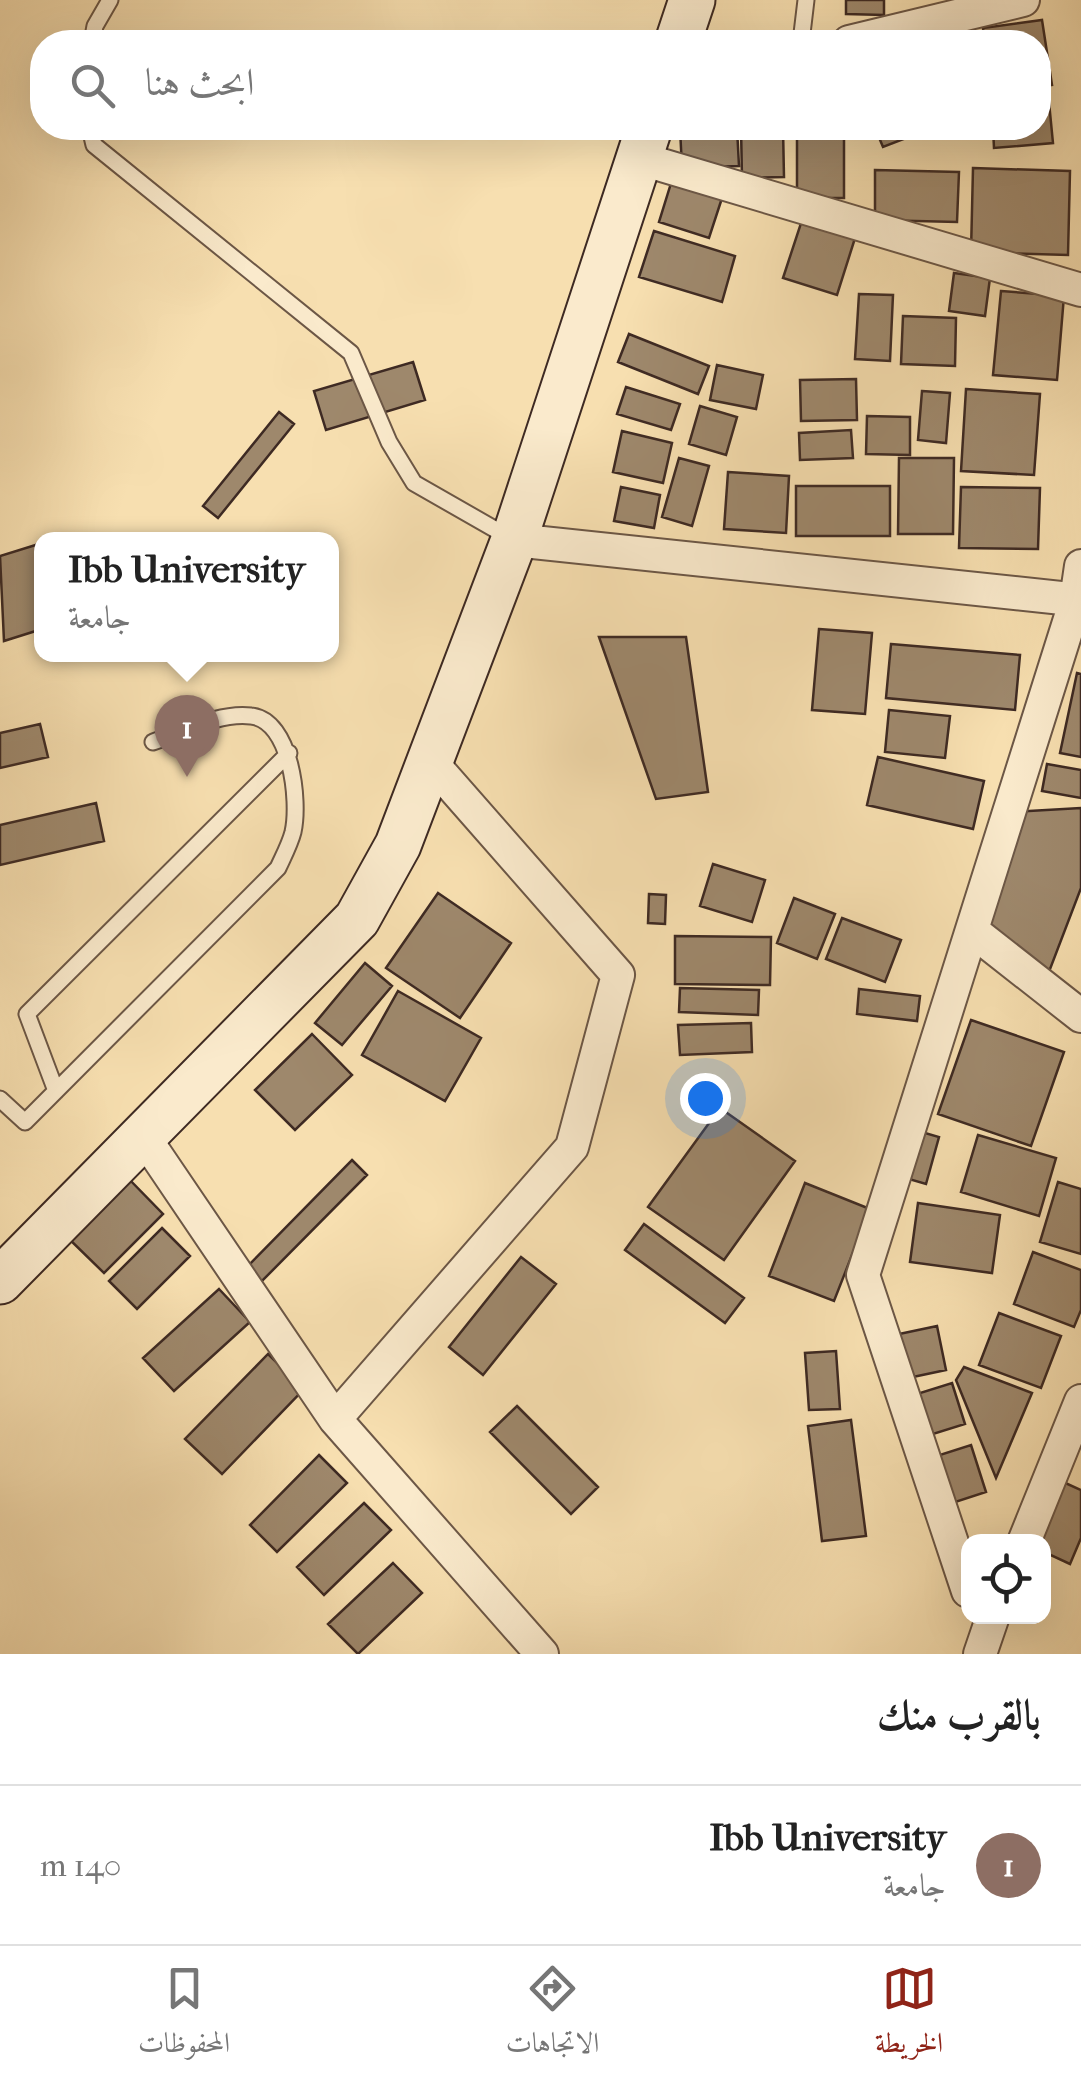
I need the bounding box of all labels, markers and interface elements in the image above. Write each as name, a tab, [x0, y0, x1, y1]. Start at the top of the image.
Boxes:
search box	[30, 30, 1051, 140]
icon: search	[65, 58, 120, 113]
text: ابحث هنا	[145, 60, 255, 105]
popup	[34, 532, 339, 662]
text: Ibb University	[68, 547, 305, 592]
text: جامعة	[68, 599, 131, 636]
pin: 1	[154, 694, 220, 777]
your location	[680, 1073, 731, 1124]
map controls	[961, 1534, 1051, 1624]
button: locate	[961, 1534, 1051, 1624]
text: بالقرب منك	[877, 1691, 1041, 1740]
text: Ibb University	[709, 1815, 946, 1860]
text: 140 m	[40, 1847, 121, 1884]
text: 1	[1003, 1847, 1014, 1884]
text: جامعة	[883, 1867, 946, 1904]
tab: المحفوظات	[138, 1961, 230, 2070]
tab: الاتجاهات	[506, 1961, 599, 2070]
tab: الخريطة	[875, 1961, 943, 2070]

